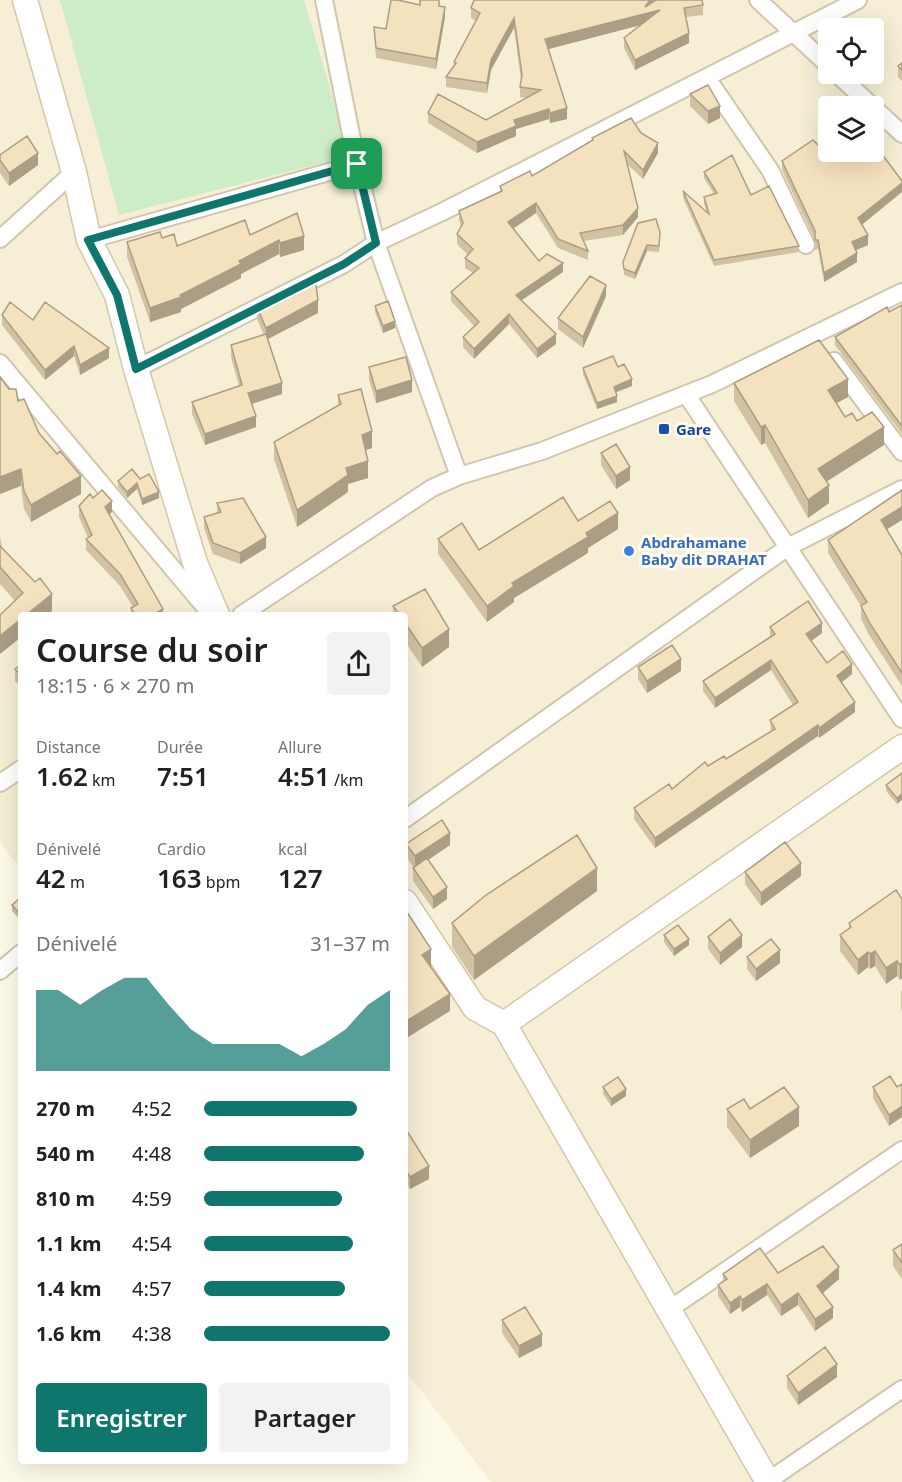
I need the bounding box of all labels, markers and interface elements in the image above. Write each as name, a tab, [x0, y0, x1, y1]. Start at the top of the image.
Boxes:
map controls	[818, 18, 884, 162]
button: locate	[818, 18, 884, 84]
button: layers	[818, 96, 884, 162]
pin	[331, 138, 382, 189]
icon: arrive	[340, 147, 373, 180]
place label: Gare	[676, 419, 711, 439]
marker: Gare	[657, 422, 671, 436]
place label: Abdrahamane Baby dit DRAHAT	[641, 532, 767, 569]
marker: Abdrahamane Baby dit DRAHAT	[622, 544, 636, 558]
text: Course du soir	[36, 627, 268, 672]
button: share	[327, 632, 390, 695]
text: 18:15 · 6 × 270 m	[36, 672, 194, 699]
text: Distance	[36, 736, 101, 758]
text: Durée	[157, 736, 203, 758]
text: Allure	[278, 736, 322, 758]
text: 1.62	[36, 758, 88, 794]
text: 7:51	[157, 758, 209, 794]
text: 4:51	[278, 758, 330, 794]
text: km	[88, 769, 115, 791]
text: /km	[330, 769, 363, 791]
text: Dénivelé	[36, 838, 101, 860]
text: Cardio	[157, 838, 206, 860]
text: kcal	[278, 838, 307, 860]
text: 42	[36, 860, 66, 896]
text: 163	[157, 860, 202, 896]
text: 127	[278, 860, 323, 896]
text: m	[66, 871, 85, 893]
text: bpm	[202, 871, 240, 893]
text: Dénivelé	[36, 930, 117, 957]
text: 31–37 m	[310, 930, 390, 957]
text: 270 m	[36, 1095, 95, 1122]
text: 4:52	[132, 1095, 172, 1122]
text: 540 m	[36, 1140, 95, 1167]
text: 4:48	[132, 1140, 172, 1167]
text: 810 m	[36, 1185, 95, 1212]
text: 4:59	[132, 1185, 172, 1212]
text: 1.1 km	[36, 1230, 102, 1257]
text: 4:54	[132, 1230, 172, 1257]
text: 1.4 km	[36, 1275, 102, 1302]
text: 4:57	[132, 1275, 172, 1302]
text: 1.6 km	[36, 1320, 102, 1347]
text: 4:38	[132, 1320, 172, 1347]
button: Enregistrer	[36, 1383, 207, 1452]
button: Partager	[219, 1383, 390, 1452]

